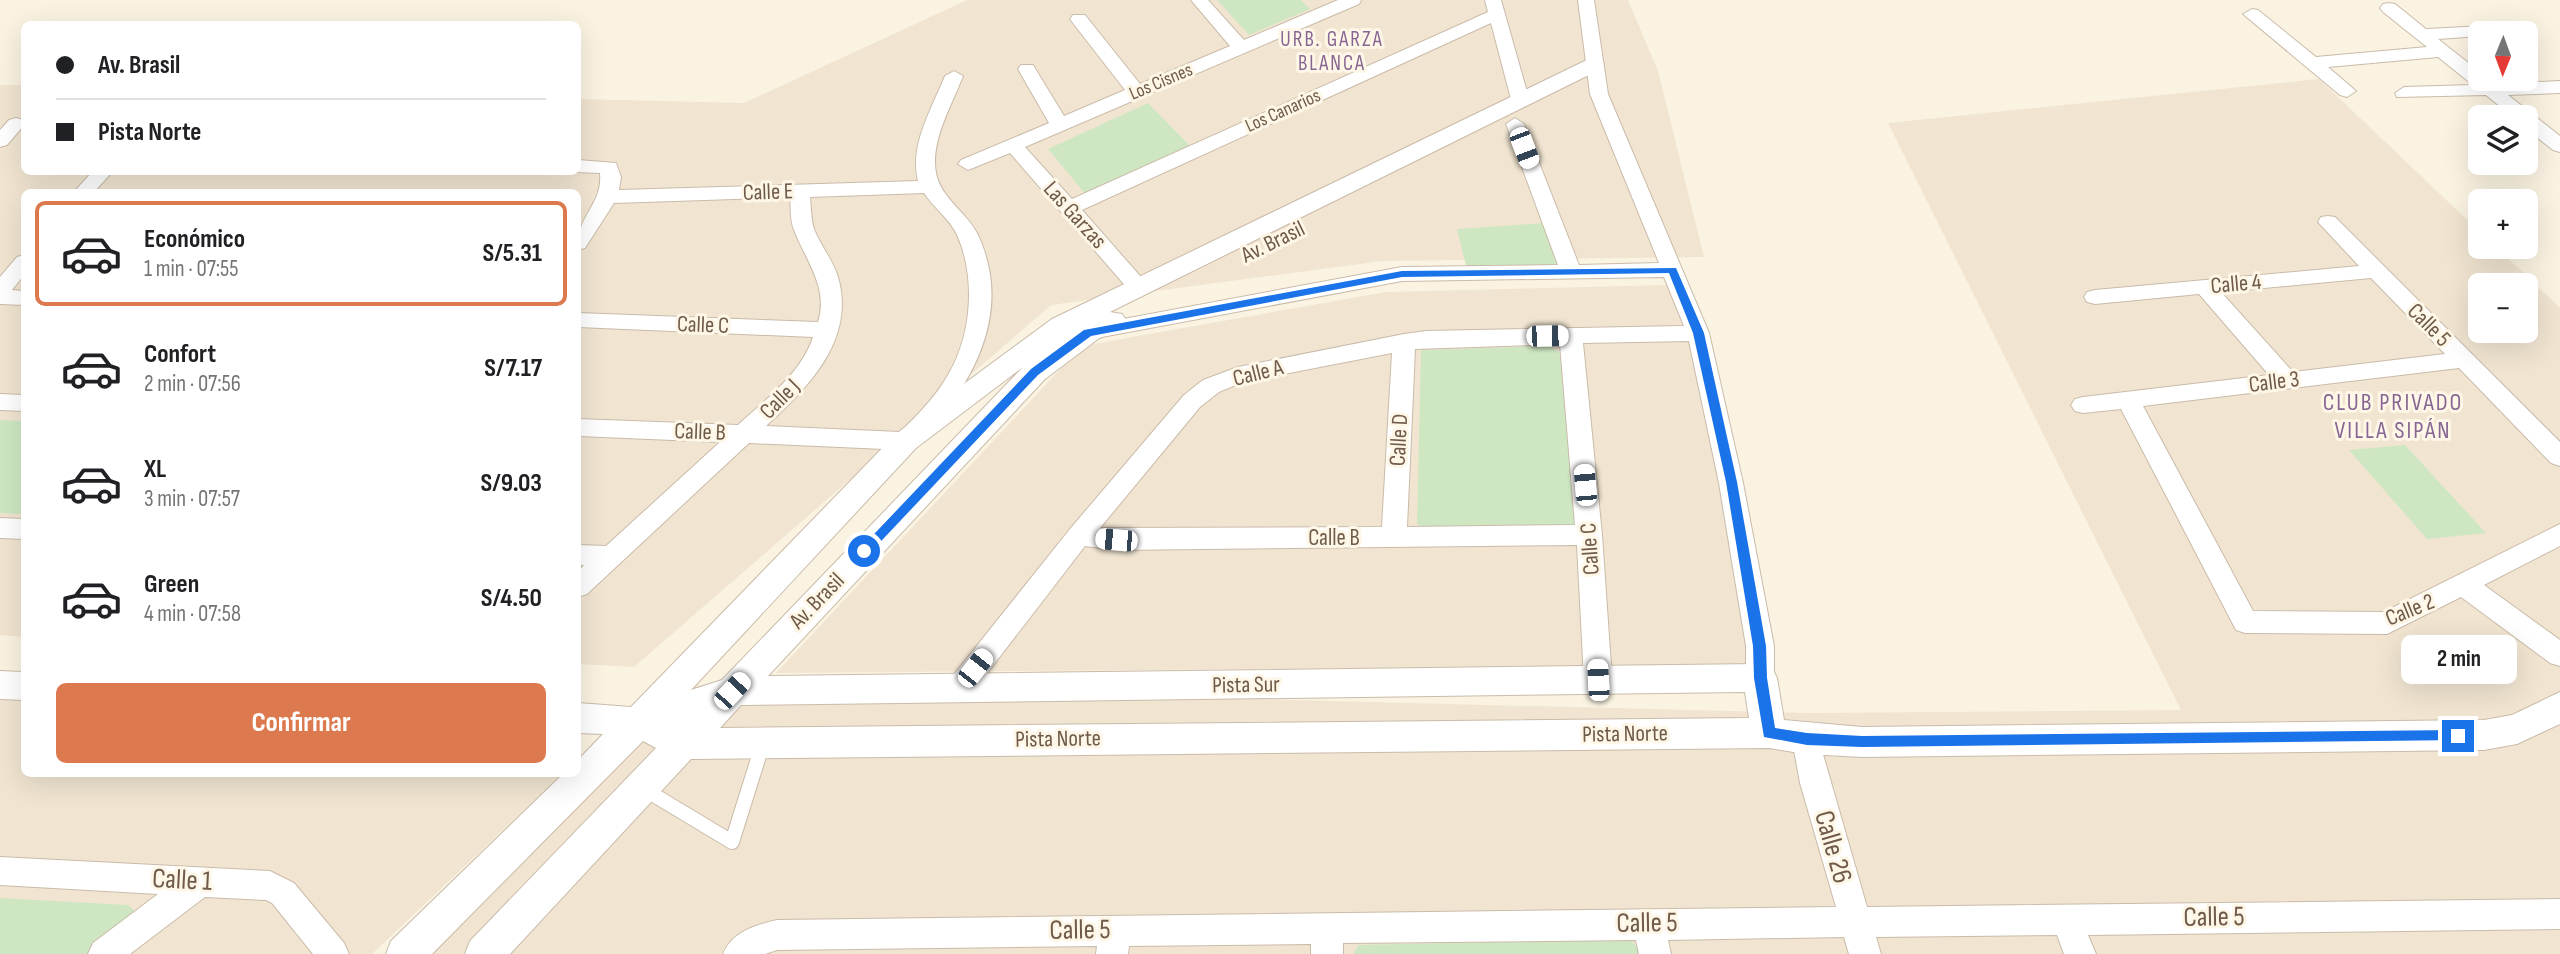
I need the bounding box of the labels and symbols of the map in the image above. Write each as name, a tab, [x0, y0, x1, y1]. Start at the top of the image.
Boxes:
north arrow	[2468, 21, 2538, 91]
district label: URB. GARZA BLANCA	[1280, 27, 1384, 76]
street label: Los Cisnes	[1126, 58, 1196, 106]
street label: Los Canarios	[1242, 84, 1324, 138]
car	[1507, 125, 1542, 171]
street label: Las Garzas	[1037, 175, 1113, 255]
street label: Calle E	[742, 177, 794, 207]
street label: Av. Brasil	[1236, 215, 1309, 270]
street label: Calle 4	[2210, 268, 2263, 300]
street label: Calle 5	[2401, 297, 2457, 353]
street label: Calle C	[676, 310, 730, 340]
car	[1526, 325, 1569, 347]
street label: Calle A	[1230, 353, 1286, 393]
street label: Calle 3	[2247, 365, 2301, 399]
street label: Calle J	[754, 373, 806, 425]
district label: CLUB PRIVADO VILLA SIPÁN	[2323, 388, 2463, 445]
street label: Calle D	[1384, 413, 1414, 467]
street label: Calle B	[674, 417, 726, 447]
car	[1573, 463, 1598, 507]
street label: Calle C	[1574, 522, 1606, 576]
street label: Calle B	[1308, 524, 1360, 552]
car	[1095, 528, 1138, 552]
route start	[848, 535, 880, 567]
street label: Av. Brasil	[783, 567, 850, 636]
street label: Calle 2	[2381, 588, 2439, 632]
callout: 2 min	[2400, 634, 2516, 684]
car	[954, 645, 997, 691]
car	[1587, 658, 1610, 702]
car	[710, 668, 755, 714]
street label: Pista Sur	[1212, 670, 1280, 700]
street label: Pista Norte	[1582, 719, 1668, 749]
route end	[2442, 720, 2474, 752]
street label: Pista Norte	[1015, 724, 1101, 754]
street label: Calle 26	[1807, 807, 1859, 887]
street label: Calle 1	[151, 862, 213, 898]
street label: Calle 5	[2183, 900, 2245, 934]
street label: Calle 5	[1616, 906, 1678, 940]
street label: Calle 5	[1049, 913, 1111, 947]

